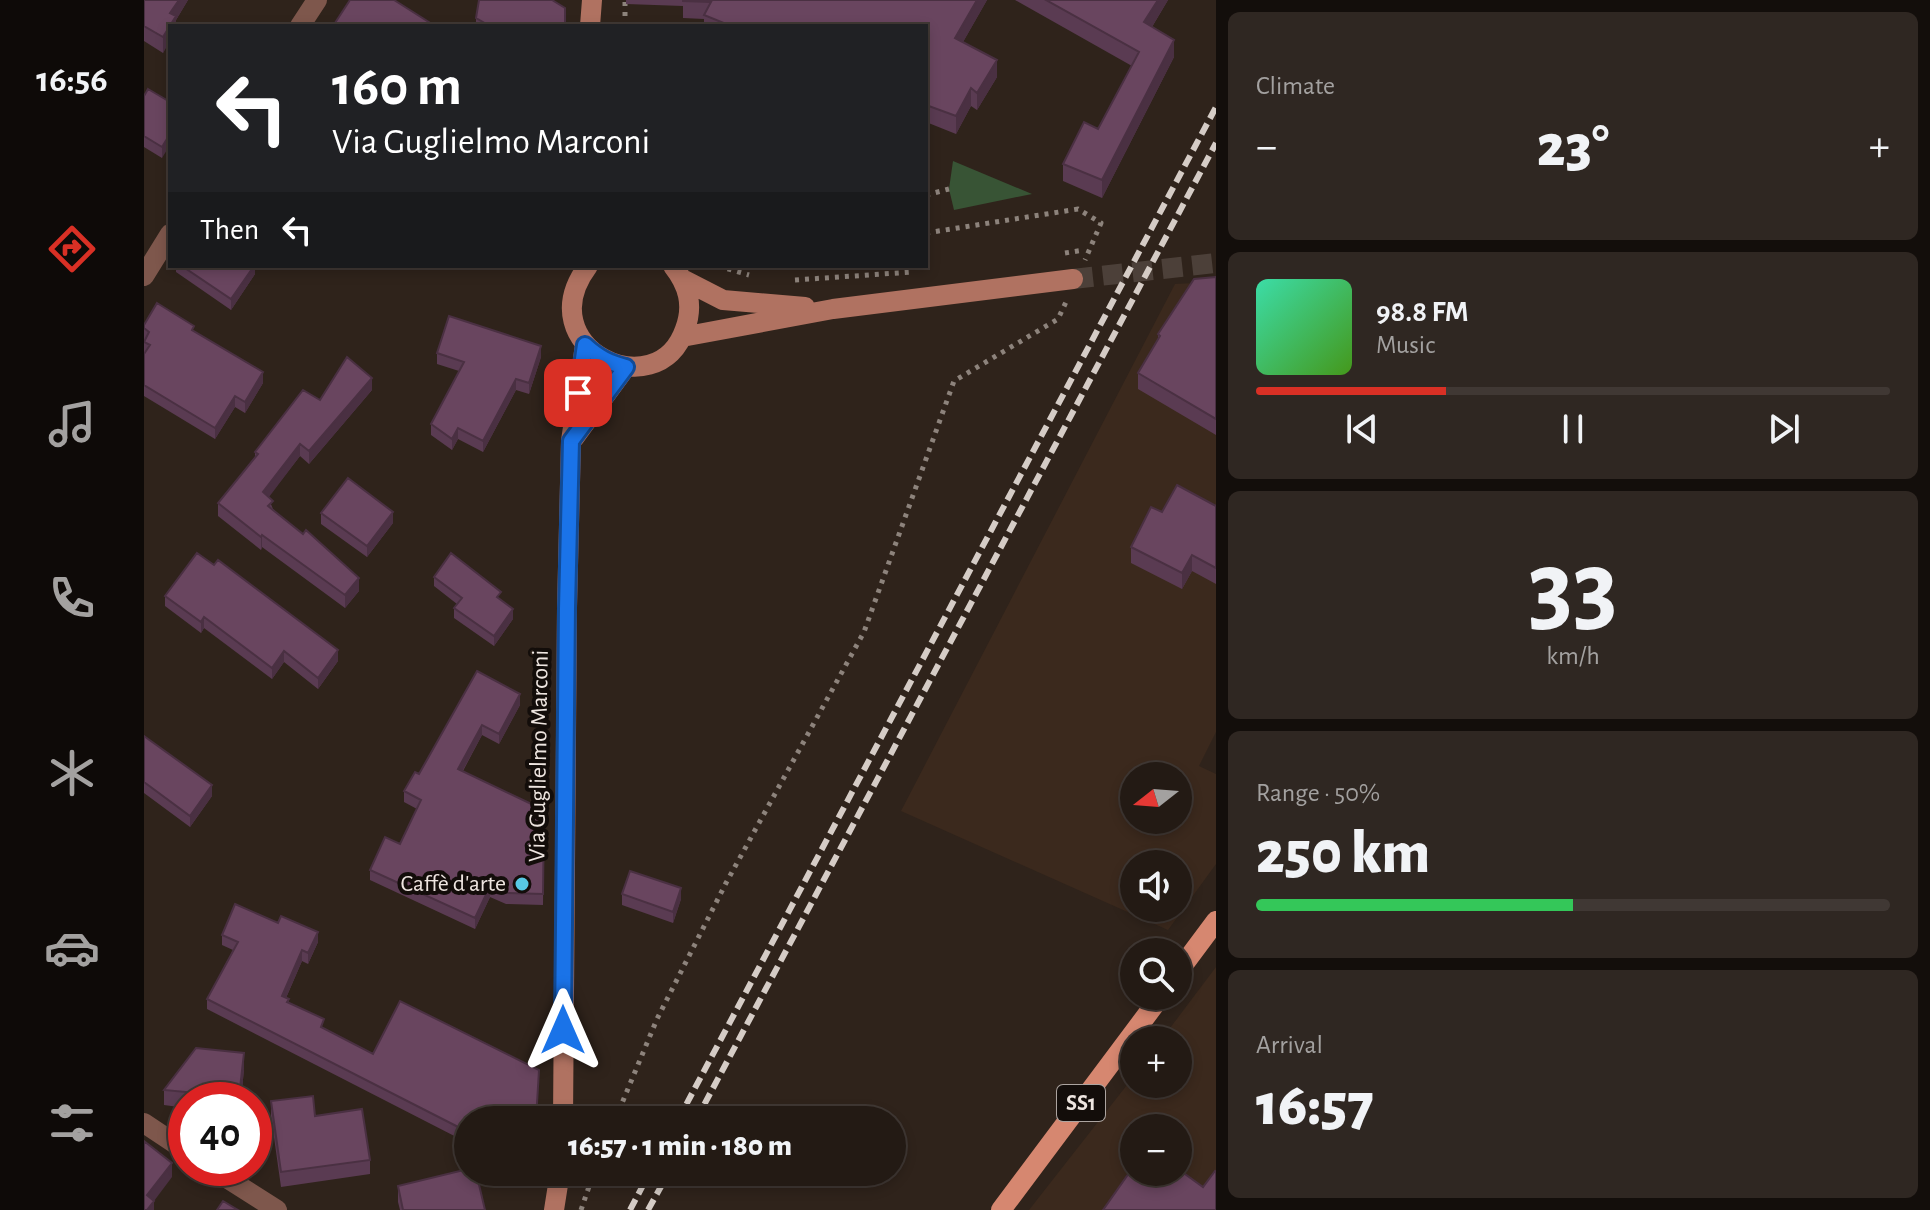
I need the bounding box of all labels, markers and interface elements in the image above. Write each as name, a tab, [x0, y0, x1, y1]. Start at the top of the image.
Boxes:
icon: left	[200, 56, 304, 160]
text: 160 m	[332, 59, 462, 115]
text: 16:56	[36, 62, 108, 98]
text: Climate	[1256, 73, 1335, 99]
text: 23°	[1537, 117, 1609, 177]
text: Via Guglielmo Marconi	[332, 124, 650, 160]
text: −	[1256, 125, 1277, 169]
text: +	[1869, 125, 1890, 169]
icon: left	[275, 208, 319, 252]
text: Then	[200, 215, 259, 245]
icon: directions	[44, 221, 100, 277]
text: 98.8 FM	[1376, 297, 1469, 327]
text: Music	[1376, 332, 1435, 358]
pin	[544, 359, 612, 427]
icon: arrive	[556, 371, 600, 415]
icon: music	[44, 396, 100, 452]
icon: previous	[1340, 407, 1384, 451]
icon: pause	[1551, 407, 1595, 451]
icon: next	[1762, 407, 1806, 451]
text: 33	[1528, 537, 1618, 641]
icon: phone	[44, 570, 100, 626]
text: km/h	[1546, 643, 1600, 669]
street label: Via Guglielmo Marconi	[525, 650, 553, 862]
icon: climate	[44, 745, 100, 801]
north arrow	[1120, 762, 1192, 834]
map controls	[1120, 762, 1192, 1186]
text: Range · 50%	[1256, 780, 1380, 806]
text: 250 km	[1256, 824, 1430, 884]
button: sound	[1120, 850, 1192, 922]
place label: Caffè d'arte	[400, 872, 506, 896]
marker: Caffè d'arte	[513, 875, 531, 893]
icon: car	[44, 920, 100, 976]
button: search	[1120, 938, 1192, 1010]
position arrow	[521, 988, 605, 1072]
button: +	[1120, 1026, 1192, 1098]
text: Arrival	[1256, 1032, 1323, 1058]
text: 16:57	[1256, 1076, 1374, 1136]
speed limit sign: 40	[168, 1082, 272, 1186]
road number: SS1	[1057, 1085, 1105, 1121]
icon: filters	[44, 1095, 100, 1151]
button: −	[1120, 1114, 1192, 1186]
text: 16:57 · 1 min · 180 m	[568, 1131, 792, 1161]

